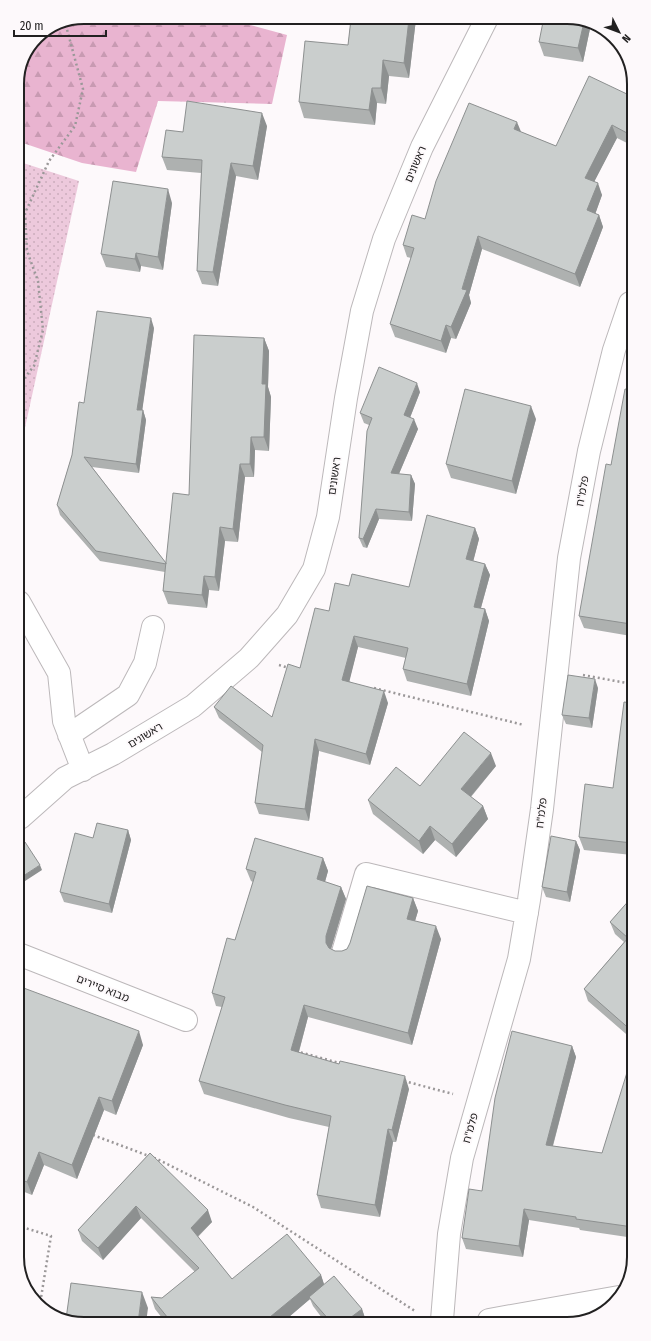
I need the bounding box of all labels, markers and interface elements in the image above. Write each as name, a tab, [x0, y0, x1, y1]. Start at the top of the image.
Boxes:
scale bar	[14, 12, 106, 38]
north arrow	[599, 12, 639, 52]
text: 20 m	[20, 19, 44, 33]
text: N	[619, 32, 633, 45]
street label: ראשונים	[402, 144, 429, 184]
street label: ראשונים	[325, 456, 344, 496]
street label: פלמ"ח	[573, 474, 592, 508]
street label: ראשונים	[125, 720, 165, 751]
street label: פלמ"ח	[533, 797, 550, 829]
street label: מבוא סיירים	[74, 972, 131, 1005]
street label: פלמ"ח	[460, 1111, 481, 1145]

